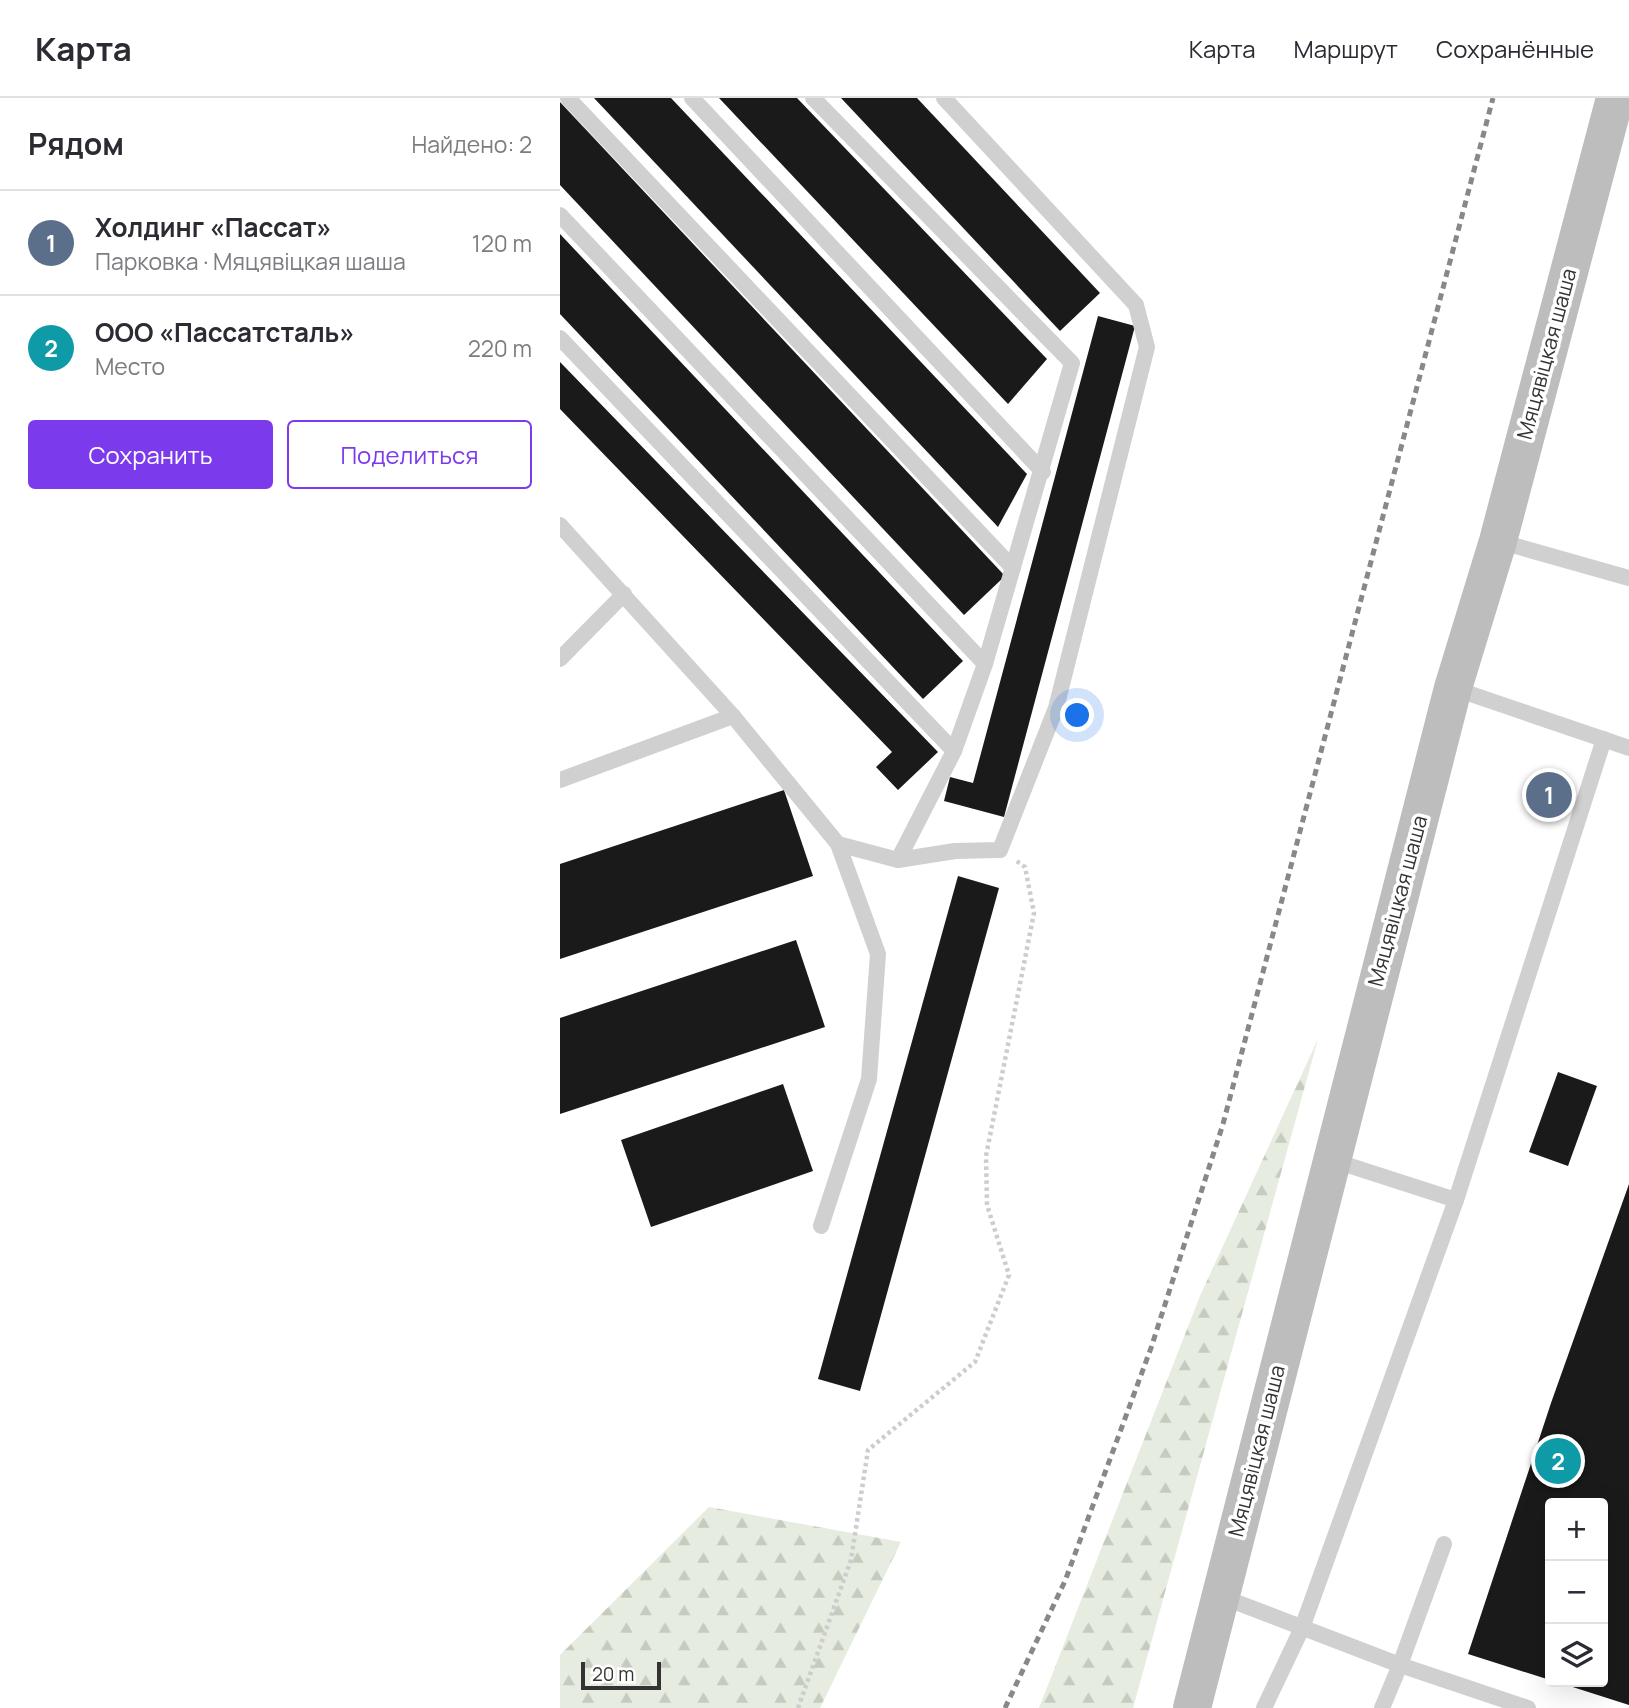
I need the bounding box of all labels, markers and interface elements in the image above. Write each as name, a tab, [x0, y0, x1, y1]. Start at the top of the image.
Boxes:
text: Карта	[35, 26, 132, 71]
text: Карта	[1189, 32, 1256, 65]
text: Маршрут	[1294, 32, 1398, 65]
text: Сохранённые	[1436, 32, 1594, 65]
text: Рядом	[28, 123, 124, 164]
text: Найдено: 2	[411, 128, 532, 160]
text: Холдинг «Пассат»	[95, 209, 332, 245]
text: 1	[46, 227, 56, 259]
text: 120 m	[472, 227, 532, 259]
text: Парковка · Мяцявіцкая шаша	[95, 245, 406, 277]
street label: Мяцявіцкая шаша	[1510, 265, 1582, 442]
text: ООО «Пассатсталь»	[95, 314, 355, 350]
text: 2	[44, 332, 58, 364]
text: 220 m	[468, 332, 532, 364]
text: Место	[95, 350, 165, 382]
button: Сохранить	[28, 420, 273, 489]
button: Поделиться	[287, 420, 532, 489]
your location	[1060, 698, 1094, 732]
pin: 1	[1526, 769, 1572, 821]
street label: Мяцявіцкая шаша	[1361, 812, 1433, 989]
street label: Мяцявіцкая шаша	[1221, 1362, 1291, 1540]
pin: 2	[1535, 1435, 1581, 1487]
map controls	[1545, 1498, 1608, 1687]
button: +	[1545, 1498, 1608, 1561]
button: −	[1545, 1561, 1608, 1624]
button: layers	[1545, 1624, 1608, 1687]
scale bar	[581, 1659, 662, 1691]
text: 20 m	[592, 1661, 634, 1687]

